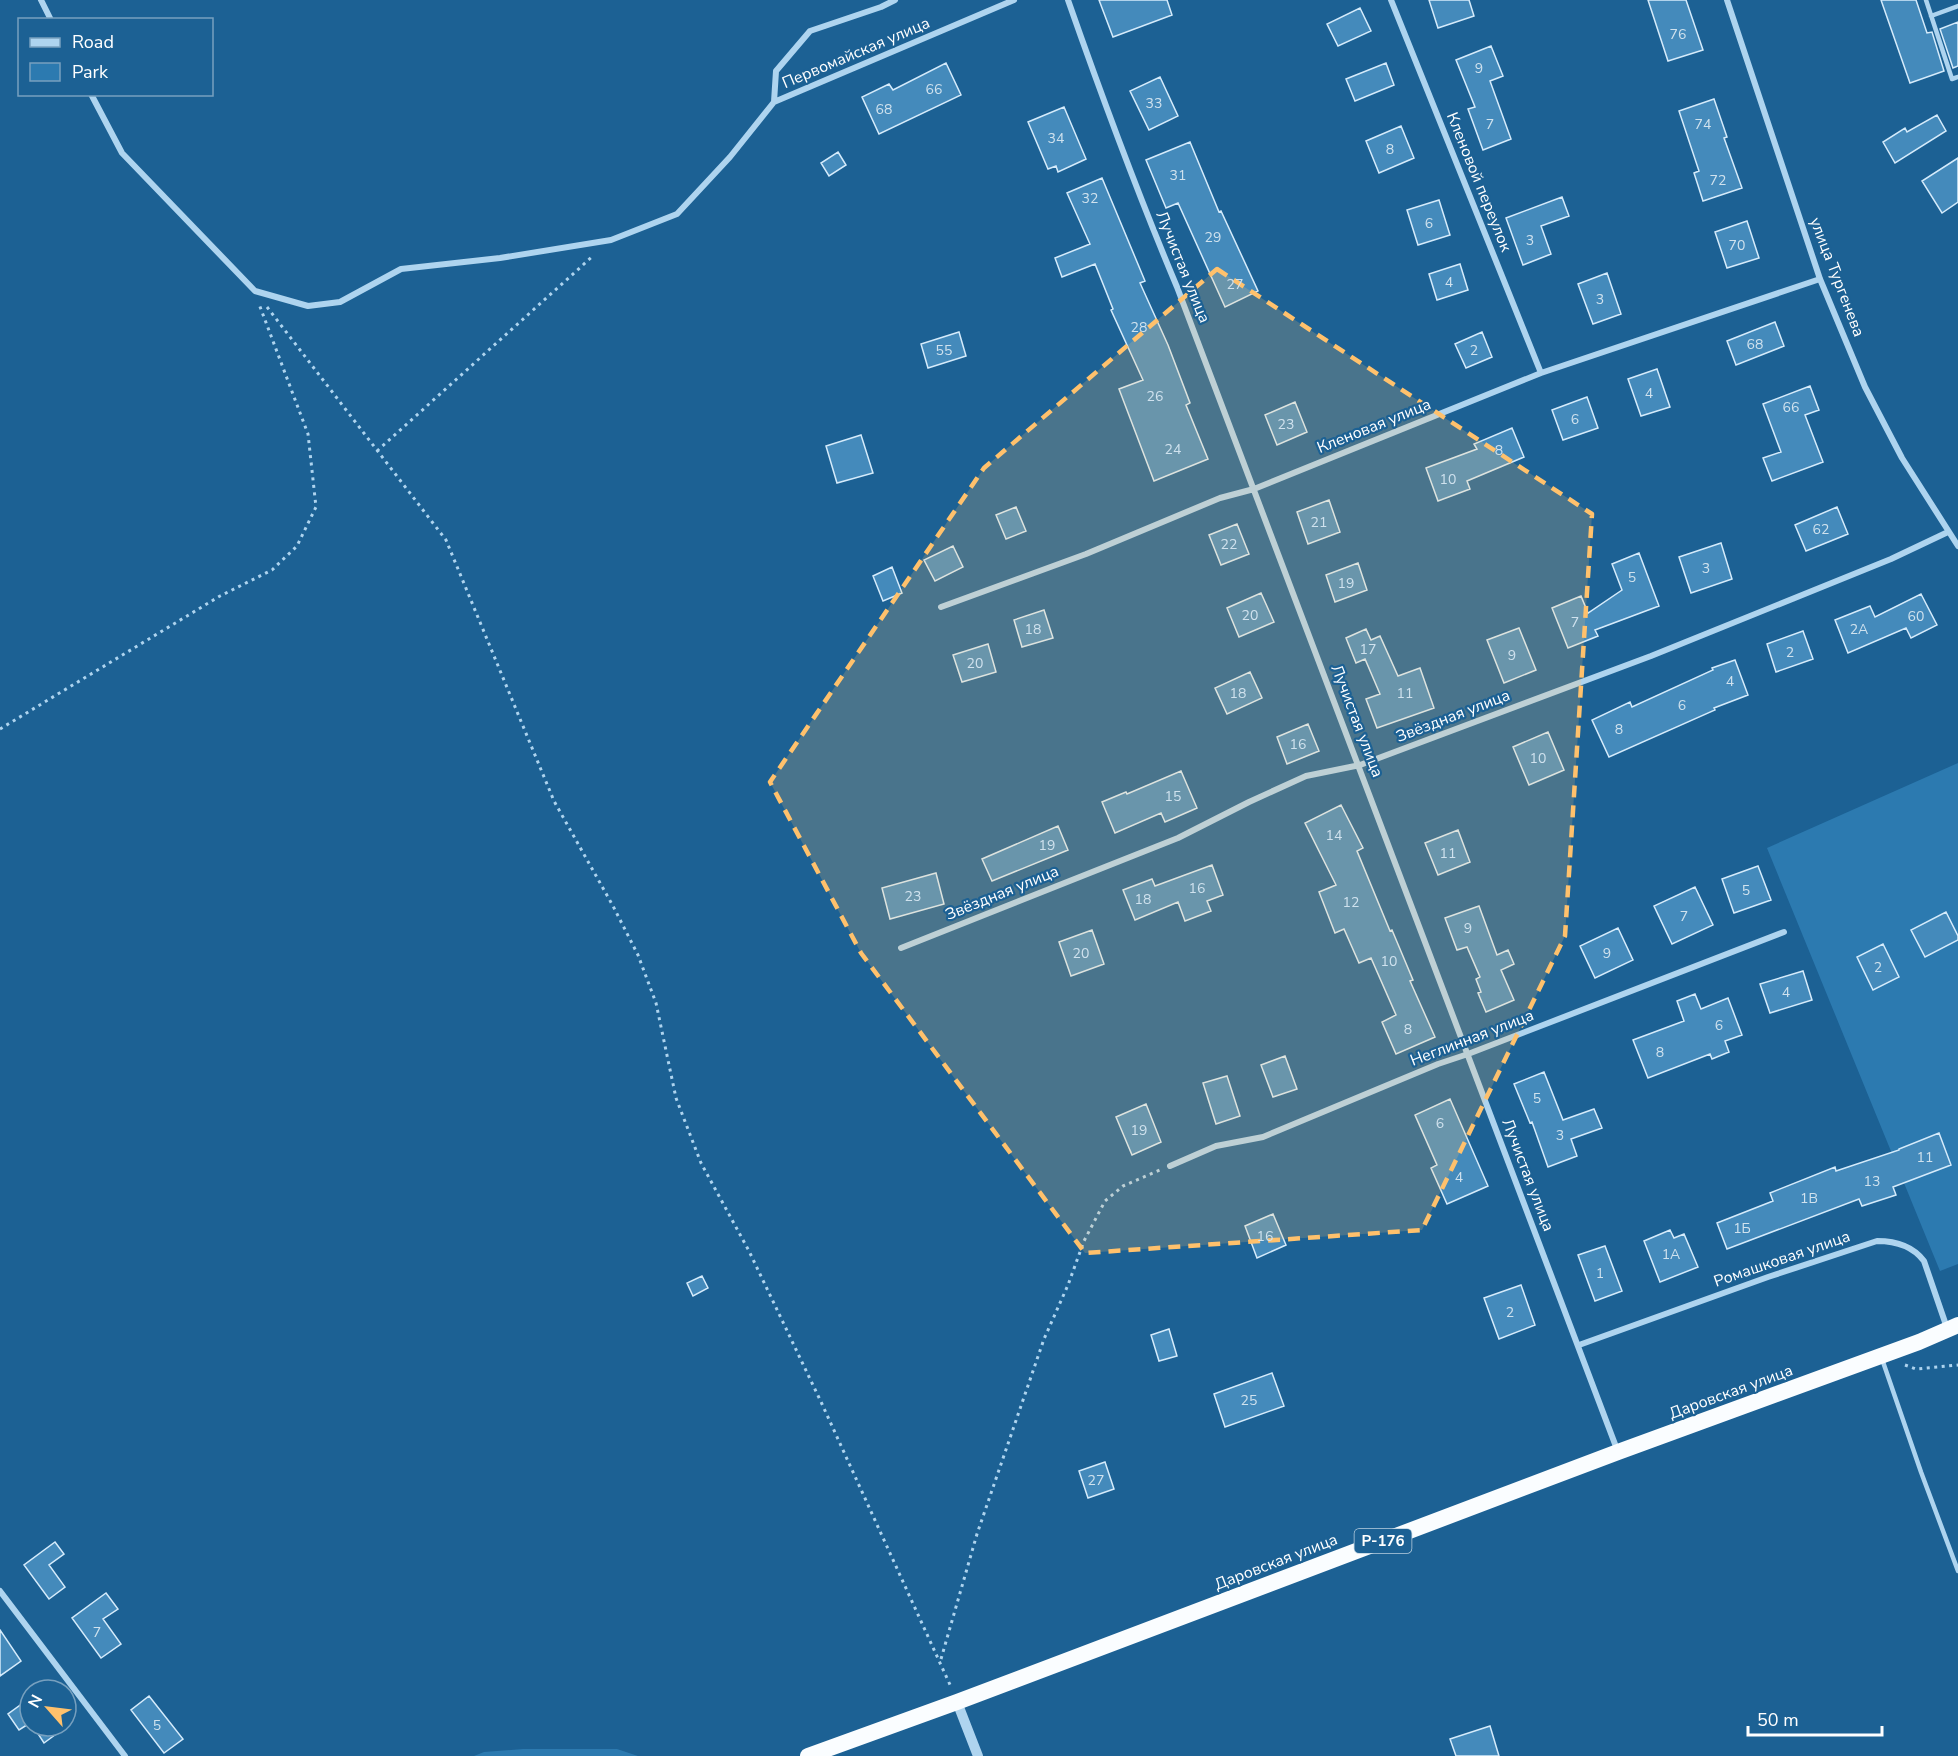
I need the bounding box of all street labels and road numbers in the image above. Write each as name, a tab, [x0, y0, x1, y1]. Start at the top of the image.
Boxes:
street label: Первомайская улица	[779, 12, 933, 94]
street label: Кленовой переулок	[1441, 109, 1517, 255]
street label: Лучистая улица	[1150, 208, 1216, 326]
street label: улица Тургенева	[1804, 214, 1870, 340]
street label: Кленовая улица	[1314, 393, 1434, 459]
street label: Лучистая улица	[1325, 661, 1389, 781]
street label: Звёздная улица	[1393, 684, 1513, 748]
street label: Звёздная улица	[942, 860, 1062, 926]
street label: Неглинная улица	[1407, 1004, 1537, 1072]
street label: Лучистая улица	[1496, 1115, 1560, 1235]
street label: Ромашковая улица	[1711, 1225, 1853, 1293]
street label: Даровская улица	[1666, 1359, 1796, 1425]
street label: Даровская улица	[1211, 1528, 1341, 1596]
road number: Р-176	[1354, 1529, 1412, 1553]

